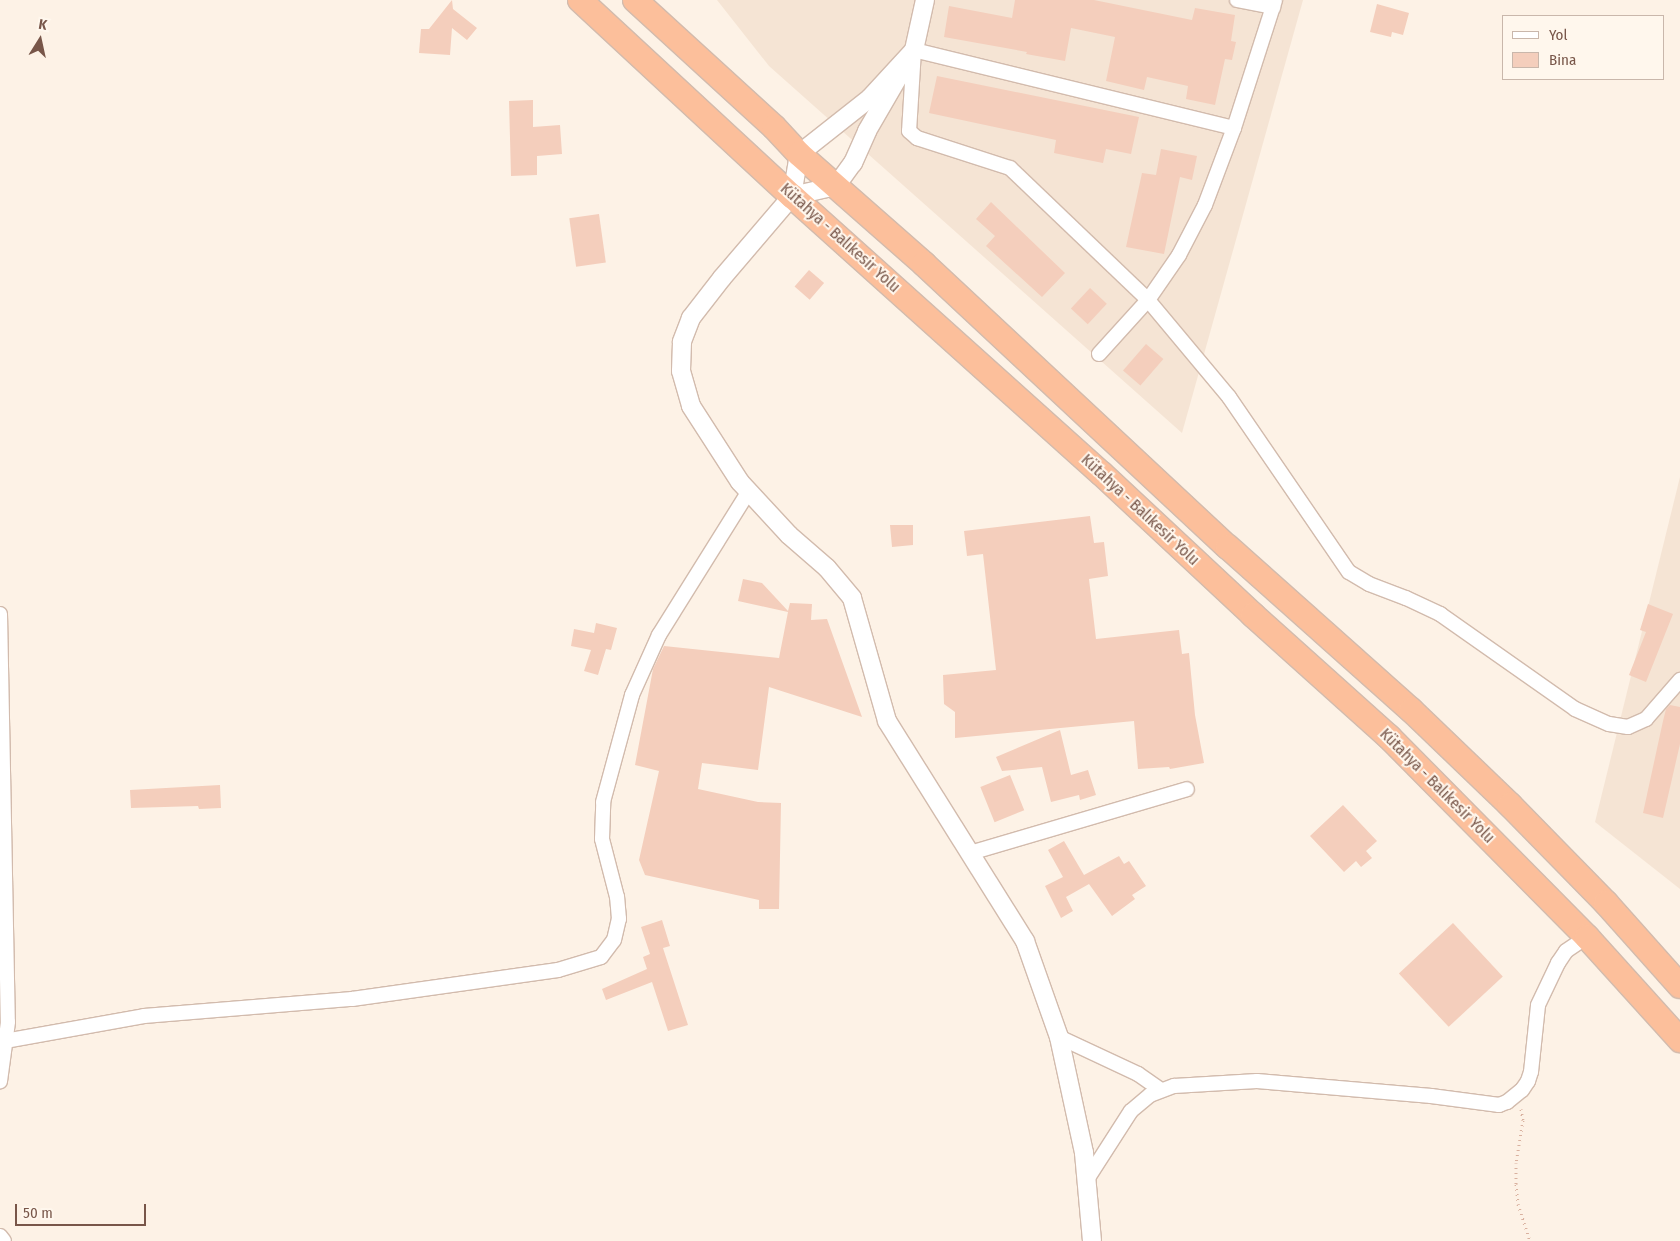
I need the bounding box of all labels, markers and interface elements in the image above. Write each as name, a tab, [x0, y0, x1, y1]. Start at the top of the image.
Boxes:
north arrow	[15, 15, 65, 65]
legend	[1502, 15, 1665, 80]
text: K	[37, 16, 48, 34]
text: Yol	[1549, 26, 1567, 44]
text: Bina	[1549, 51, 1576, 69]
street label: Kütahya - Balıkesir Yolu	[776, 179, 904, 297]
street label: Kütahya - Balıkesir Yolu	[1077, 450, 1203, 570]
street label: Kütahya - Balıkesir Yolu	[1376, 725, 1498, 847]
scale bar	[18, 1194, 149, 1226]
text: 50 m	[23, 1204, 53, 1222]

